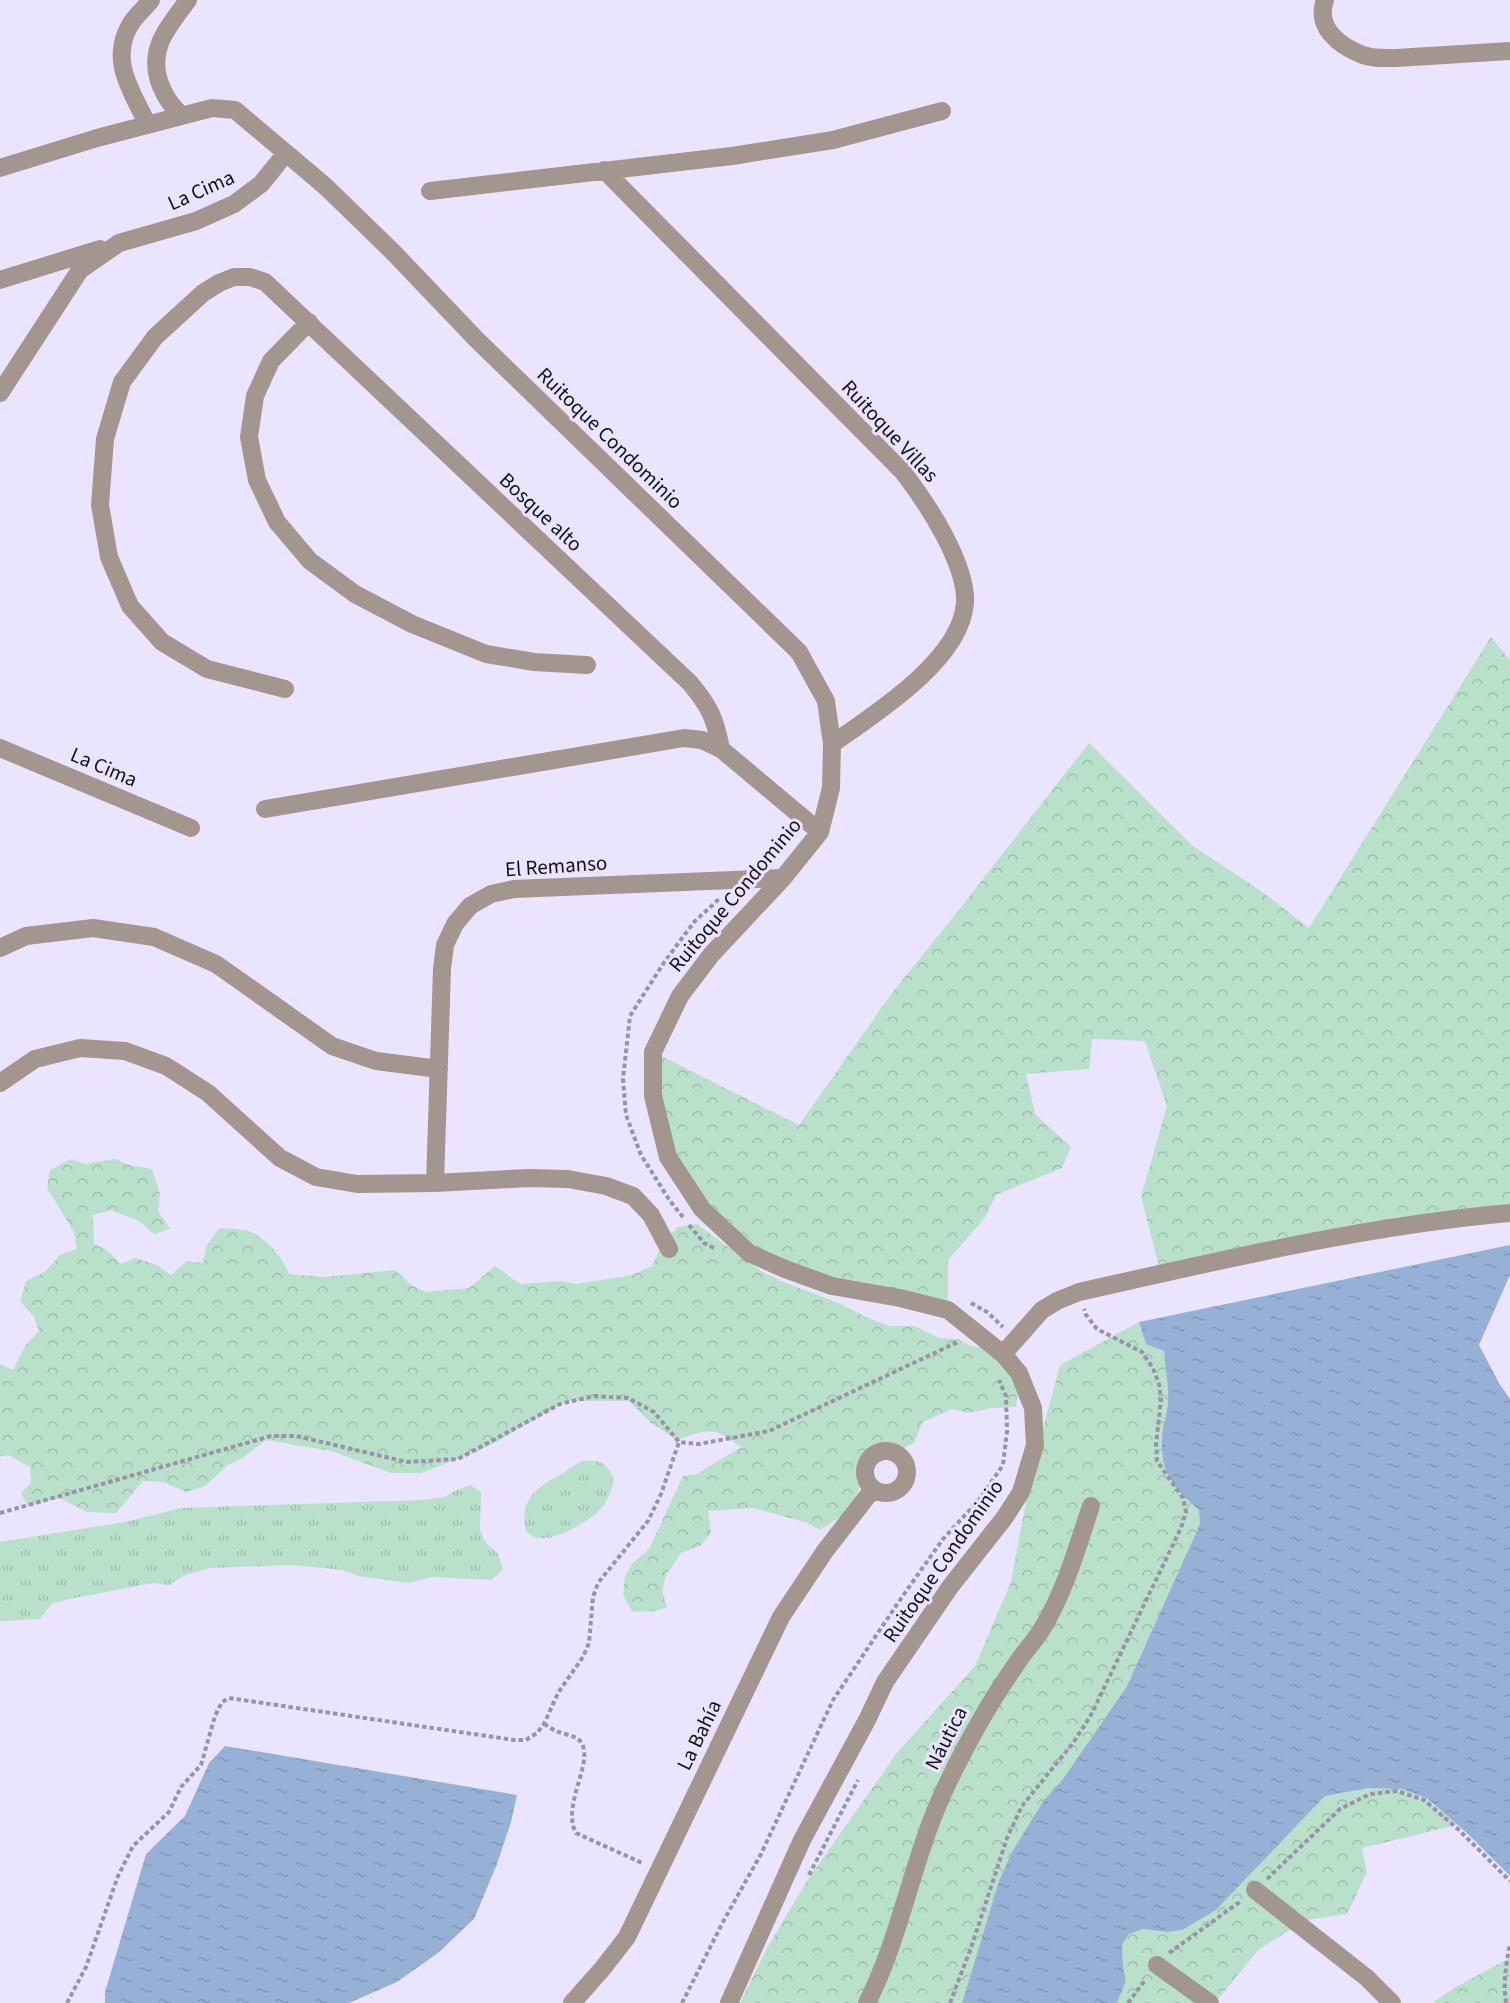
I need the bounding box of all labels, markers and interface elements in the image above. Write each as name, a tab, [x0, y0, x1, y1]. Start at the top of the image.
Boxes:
street label: La Cima	[163, 162, 239, 218]
street label: Ruitoque Condominio	[530, 360, 690, 516]
street label: Ruitoque Villas	[835, 373, 946, 489]
street label: Bosque alto	[493, 465, 589, 559]
street label: La Cima	[66, 739, 142, 795]
street label: Ruitoque Condominio	[662, 811, 808, 979]
street label: El Remanso	[504, 847, 608, 885]
street label: Ruitoque Condominio	[875, 1473, 1011, 1649]
street label: La Bahía	[669, 1695, 729, 1775]
street label: Náutica	[917, 1701, 975, 1775]

